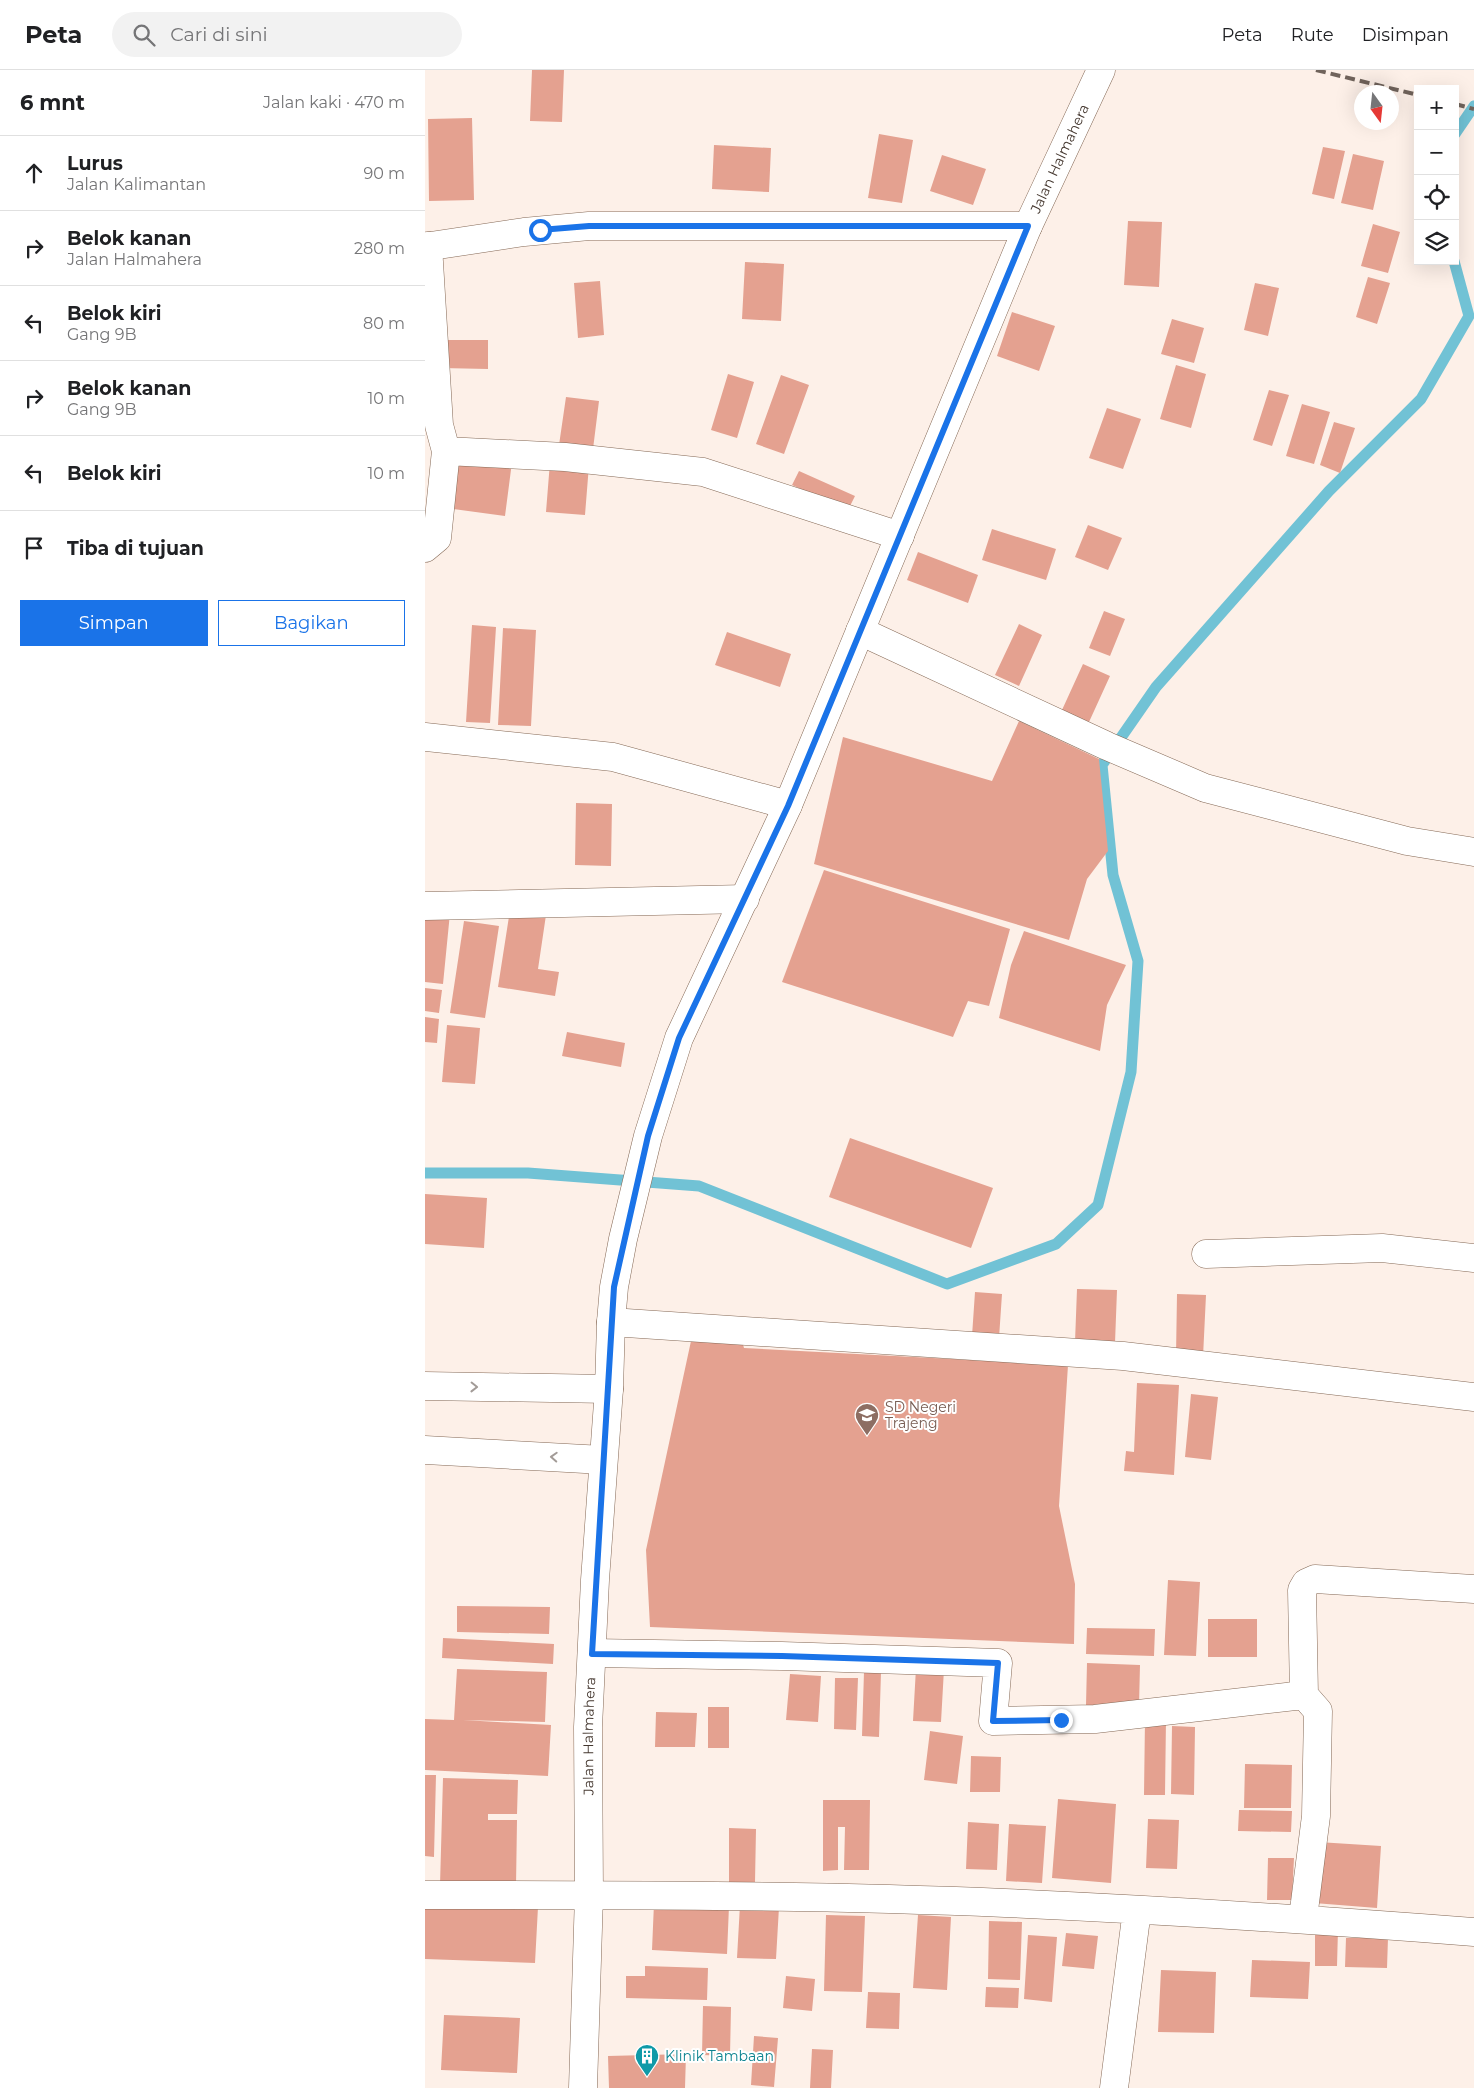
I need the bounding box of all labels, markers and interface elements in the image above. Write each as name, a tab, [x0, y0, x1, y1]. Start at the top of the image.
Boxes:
search box	[112, 12, 462, 57]
text: Peta	[25, 20, 82, 49]
icon: search	[130, 21, 158, 49]
text: Cari di sini	[170, 23, 268, 46]
text: Peta	[1222, 24, 1263, 46]
text: Rute	[1291, 24, 1334, 46]
text: Disimpan	[1362, 24, 1449, 46]
north arrow	[1354, 85, 1399, 130]
map controls	[1414, 85, 1459, 265]
button: +	[1414, 85, 1459, 130]
text: 6 mnt	[20, 90, 85, 115]
text: Jalan kaki · 470 m	[263, 93, 405, 112]
street label: Jalan Halmahera	[1026, 101, 1093, 217]
button: −	[1414, 130, 1459, 175]
text: Lurus	[67, 152, 123, 175]
icon: ahead	[20, 159, 48, 187]
text: 90 m	[363, 164, 405, 183]
text: Jalan Kalimantan	[67, 175, 206, 194]
button: locate	[1414, 175, 1459, 220]
route start	[529, 219, 552, 242]
button: layers	[1414, 220, 1459, 265]
text: Belok kanan	[67, 227, 191, 250]
icon: right	[20, 234, 48, 262]
text: 280 m	[354, 239, 405, 258]
text: Jalan Halmahera	[67, 250, 202, 269]
text: Belok kiri	[67, 302, 162, 325]
icon: left	[20, 309, 48, 337]
text: 80 m	[363, 314, 405, 333]
text: Gang 9B	[67, 325, 137, 344]
text: Belok kanan	[67, 377, 191, 400]
icon: right	[20, 384, 48, 412]
text: 10 m	[367, 389, 405, 408]
text: Gang 9B	[67, 400, 137, 419]
icon: left	[20, 459, 48, 487]
text: Belok kiri	[67, 462, 162, 485]
text: 10 m	[367, 464, 405, 483]
icon: arrive	[20, 534, 48, 562]
text: Tiba di tujuan	[67, 537, 204, 560]
button: Simpan	[20, 600, 208, 646]
button: Bagikan	[218, 600, 405, 646]
one-way arrow	[470, 1382, 478, 1392]
place label: SD Negeri Trajeng	[885, 1398, 956, 1432]
school or university icon: SD Negeri Trajeng	[854, 1402, 880, 1436]
one-way arrow	[550, 1452, 558, 1463]
street label: Jalan Halmahera	[579, 1677, 599, 1796]
route end	[1050, 1709, 1073, 1732]
building icon: Klinik Tambaan	[634, 2043, 660, 2077]
place label: Klinik Tambaan	[665, 2047, 774, 2065]

